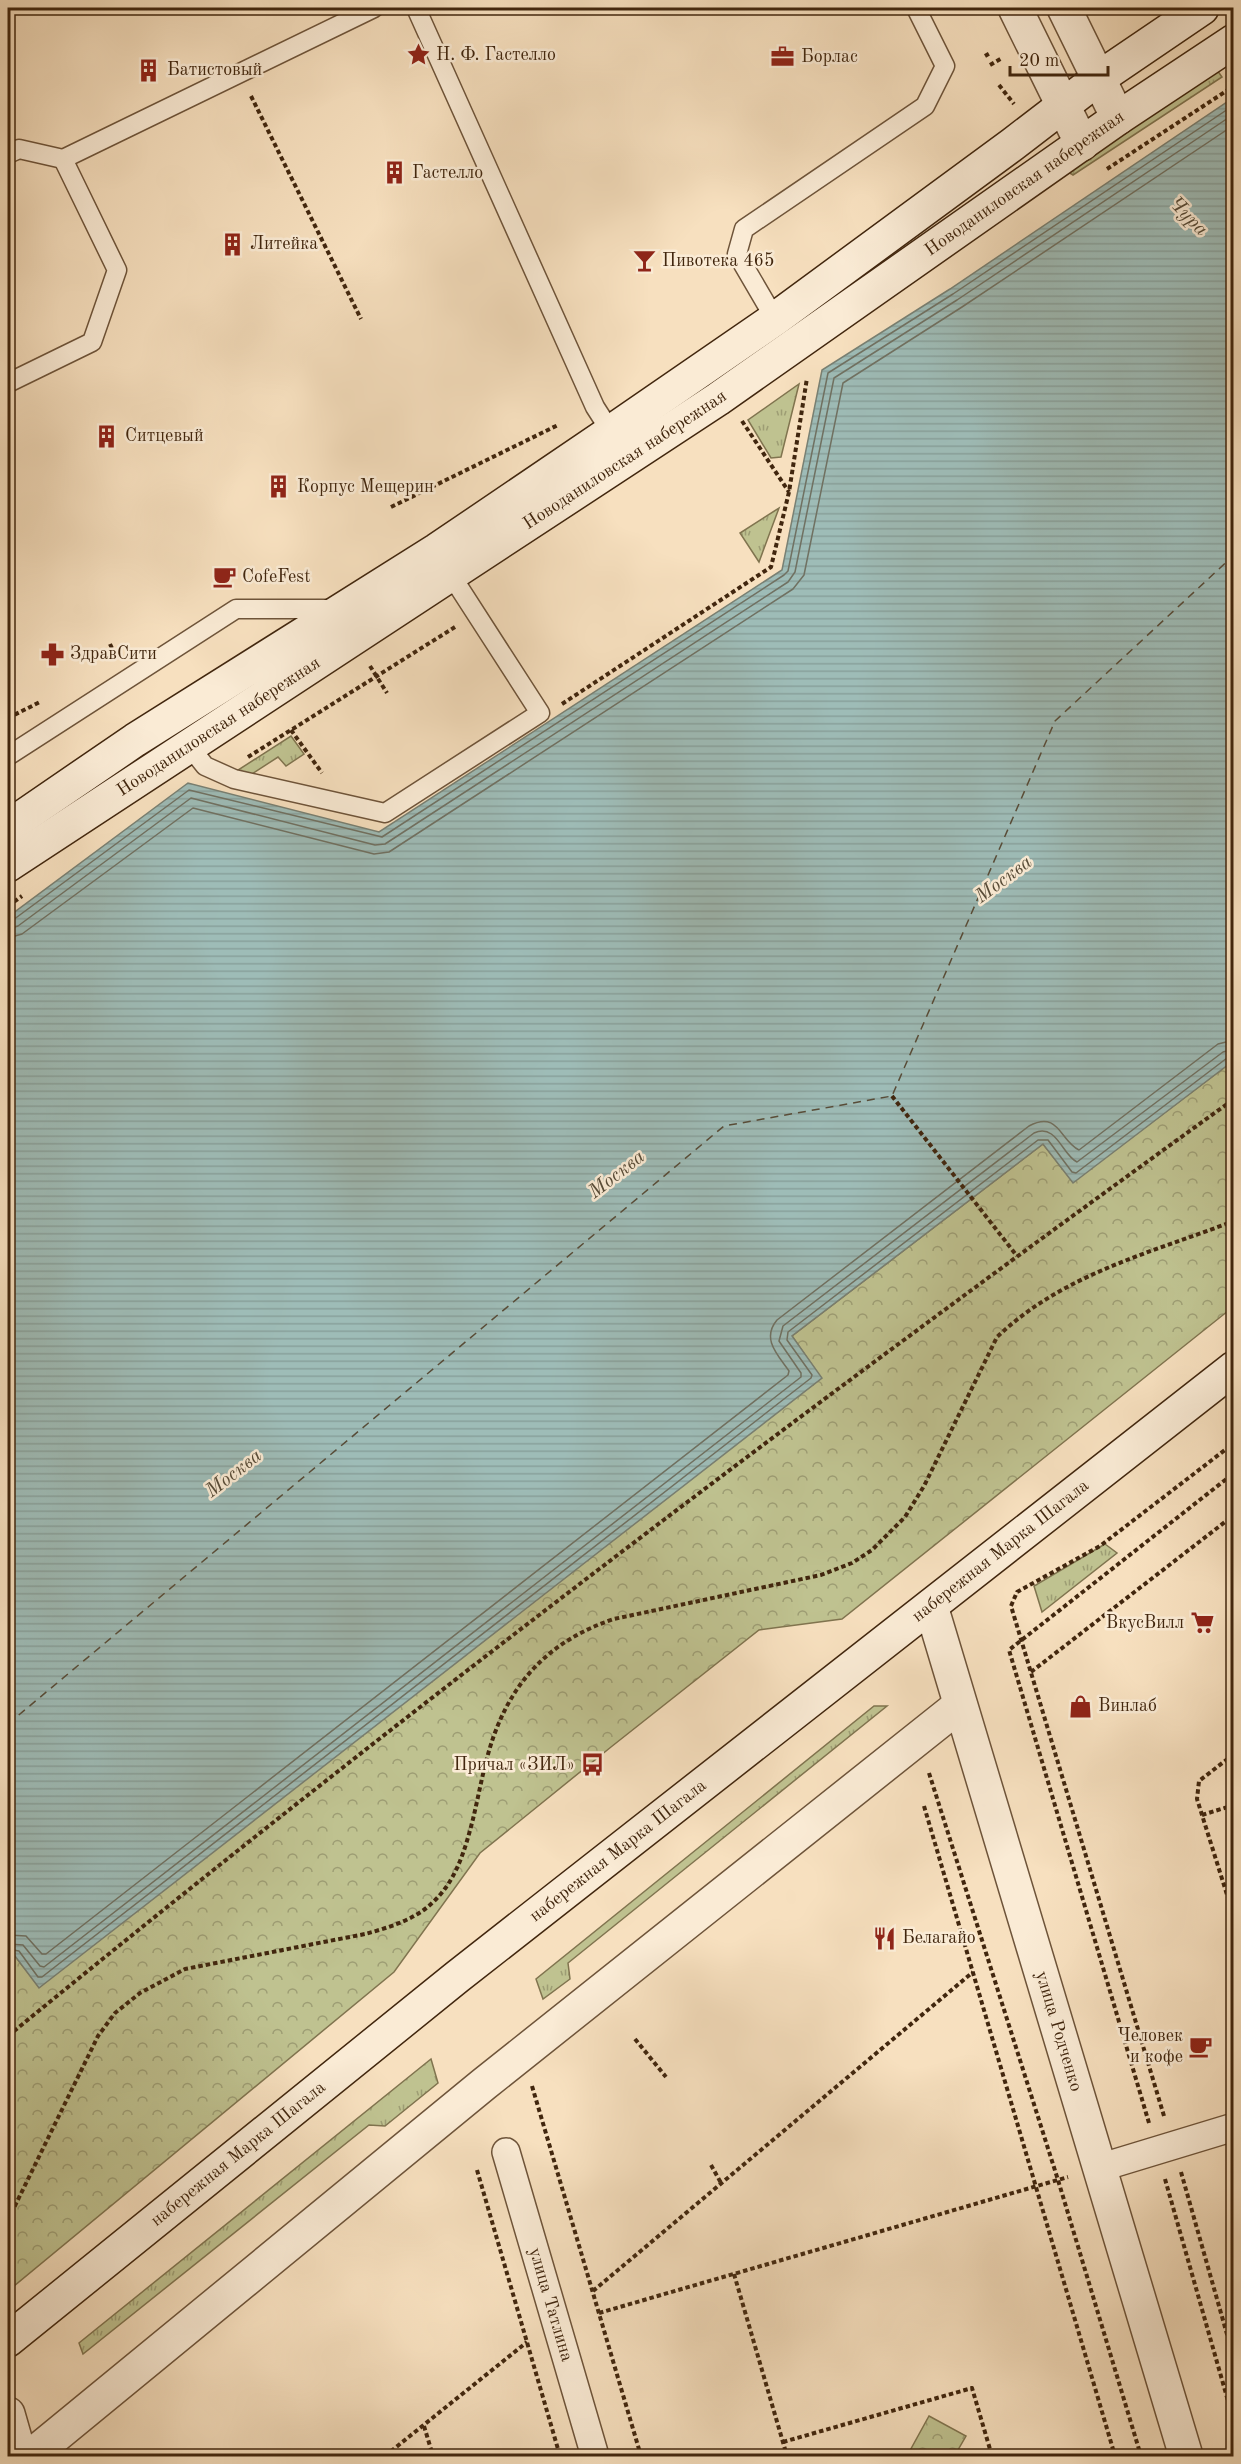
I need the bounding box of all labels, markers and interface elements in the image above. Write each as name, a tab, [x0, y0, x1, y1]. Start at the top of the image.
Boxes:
scale bar	[1010, 39, 1108, 77]
place icon: Н. Ф. Гастелло	[405, 42, 431, 68]
office icon: Борлас	[770, 44, 796, 70]
place label: Н. Ф. Гастелло	[436, 46, 556, 64]
place label: Борлас	[801, 48, 858, 66]
text: 20 m	[1019, 52, 1059, 70]
building icon: Батистовый	[136, 57, 162, 83]
place label: Батистовый	[167, 61, 262, 79]
street label: Новоданиловская набережная	[922, 107, 1128, 260]
building icon: Гастелло	[381, 160, 407, 186]
place label: Гастелло	[412, 164, 483, 182]
water label: Чура	[1165, 193, 1211, 241]
building icon: Литейка	[219, 231, 245, 257]
place label: Литейка	[250, 235, 318, 253]
bar icon: Пивотека 465	[631, 248, 657, 274]
place label: Пивотека 465	[662, 252, 775, 270]
street label: Новоданиловская набережная	[520, 387, 730, 533]
building icon: Ситцевый	[94, 423, 120, 449]
place label: Ситцевый	[125, 427, 204, 445]
building icon: Корпус Мещерин	[266, 474, 292, 500]
place label: Корпус Мещерин	[297, 478, 434, 496]
cafe icon: CofeFest	[211, 564, 237, 590]
place label: CofeFest	[242, 568, 310, 586]
pharmacy icon: ЗдравСити	[39, 641, 65, 667]
place label: ЗдравСити	[70, 645, 157, 663]
street label: Новоданиловская набережная	[114, 654, 324, 800]
water label: Москва	[971, 852, 1037, 908]
water label: Москва	[584, 1147, 649, 1204]
water label: Москва	[201, 1446, 266, 1503]
street label: набережная Марка Шагала	[909, 1476, 1092, 1626]
supermarket icon: ВкусВилл	[1189, 1610, 1215, 1636]
place label: ВкусВилл	[1106, 1614, 1184, 1632]
shop icon: Винлаб	[1067, 1693, 1093, 1719]
place label: Винлаб	[1098, 1697, 1157, 1715]
bus stop icon: Причал «ЗИЛ»	[580, 1752, 606, 1778]
place label: Причал «ЗИЛ»	[453, 1756, 575, 1774]
street label: набережная Марка Шагала	[526, 1776, 710, 1925]
restaurant icon: Белагайо	[871, 1925, 897, 1951]
place label: Белагайо	[902, 1929, 976, 1947]
street label: улица Родченко	[1032, 1969, 1085, 2094]
place label: Человек и кофе	[1118, 2027, 1183, 2067]
cafe icon: Человек и кофе	[1188, 2033, 1214, 2059]
street label: набережная Марка Шагала	[147, 2078, 329, 2230]
street label: улица Татлина	[525, 2246, 576, 2364]

